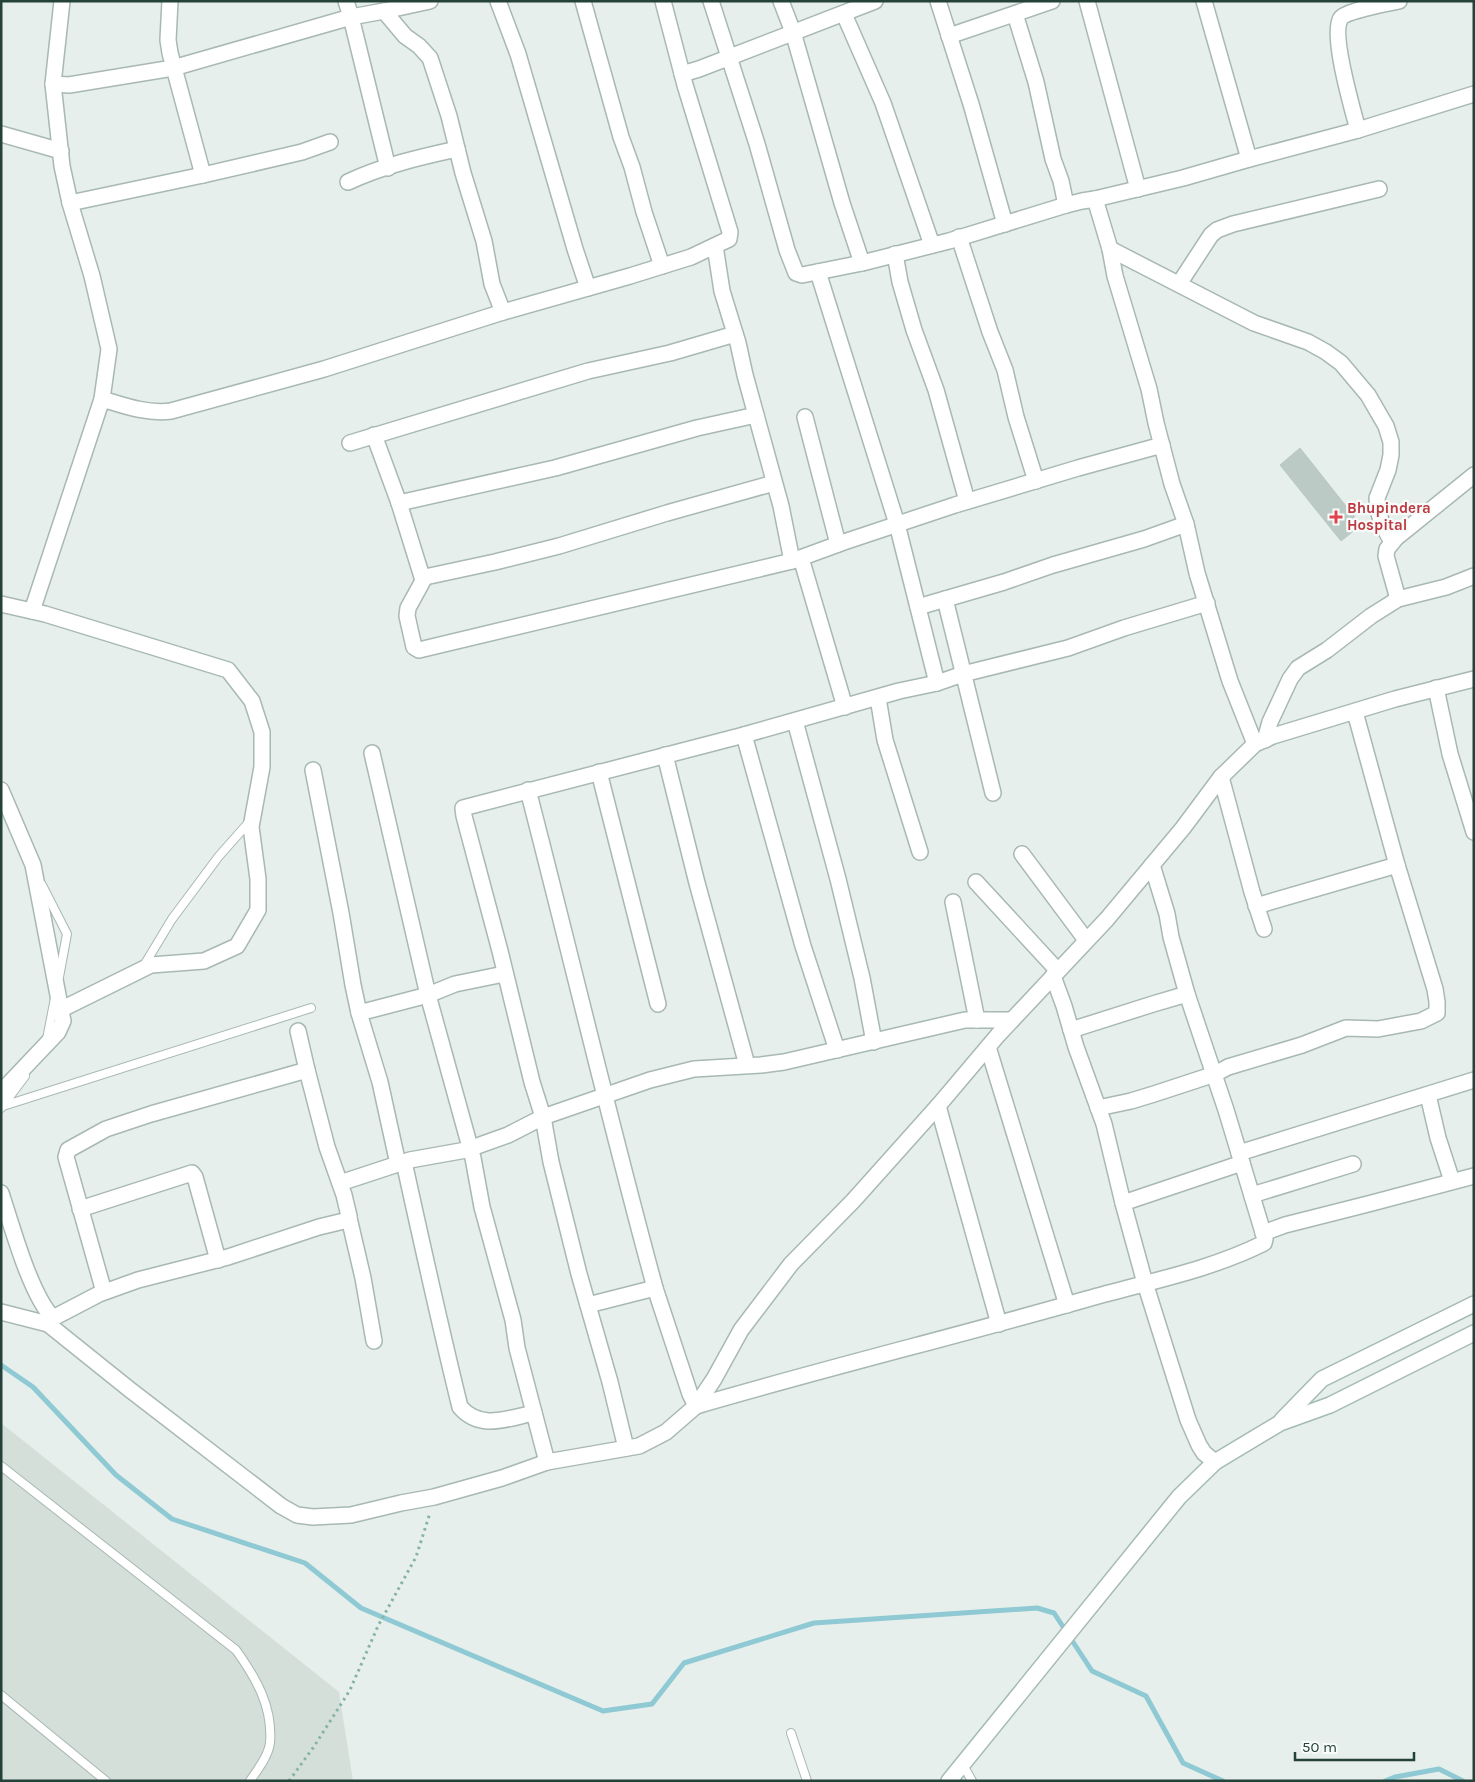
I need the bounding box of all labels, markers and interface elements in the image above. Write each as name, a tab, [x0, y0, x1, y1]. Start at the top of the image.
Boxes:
place label: Bhupindera Hospital	[1347, 499, 1431, 534]
marker: Bhupindera Hospital	[1329, 510, 1343, 524]
scale bar	[1295, 1730, 1414, 1762]
text: 50 m	[1302, 1738, 1337, 1756]

